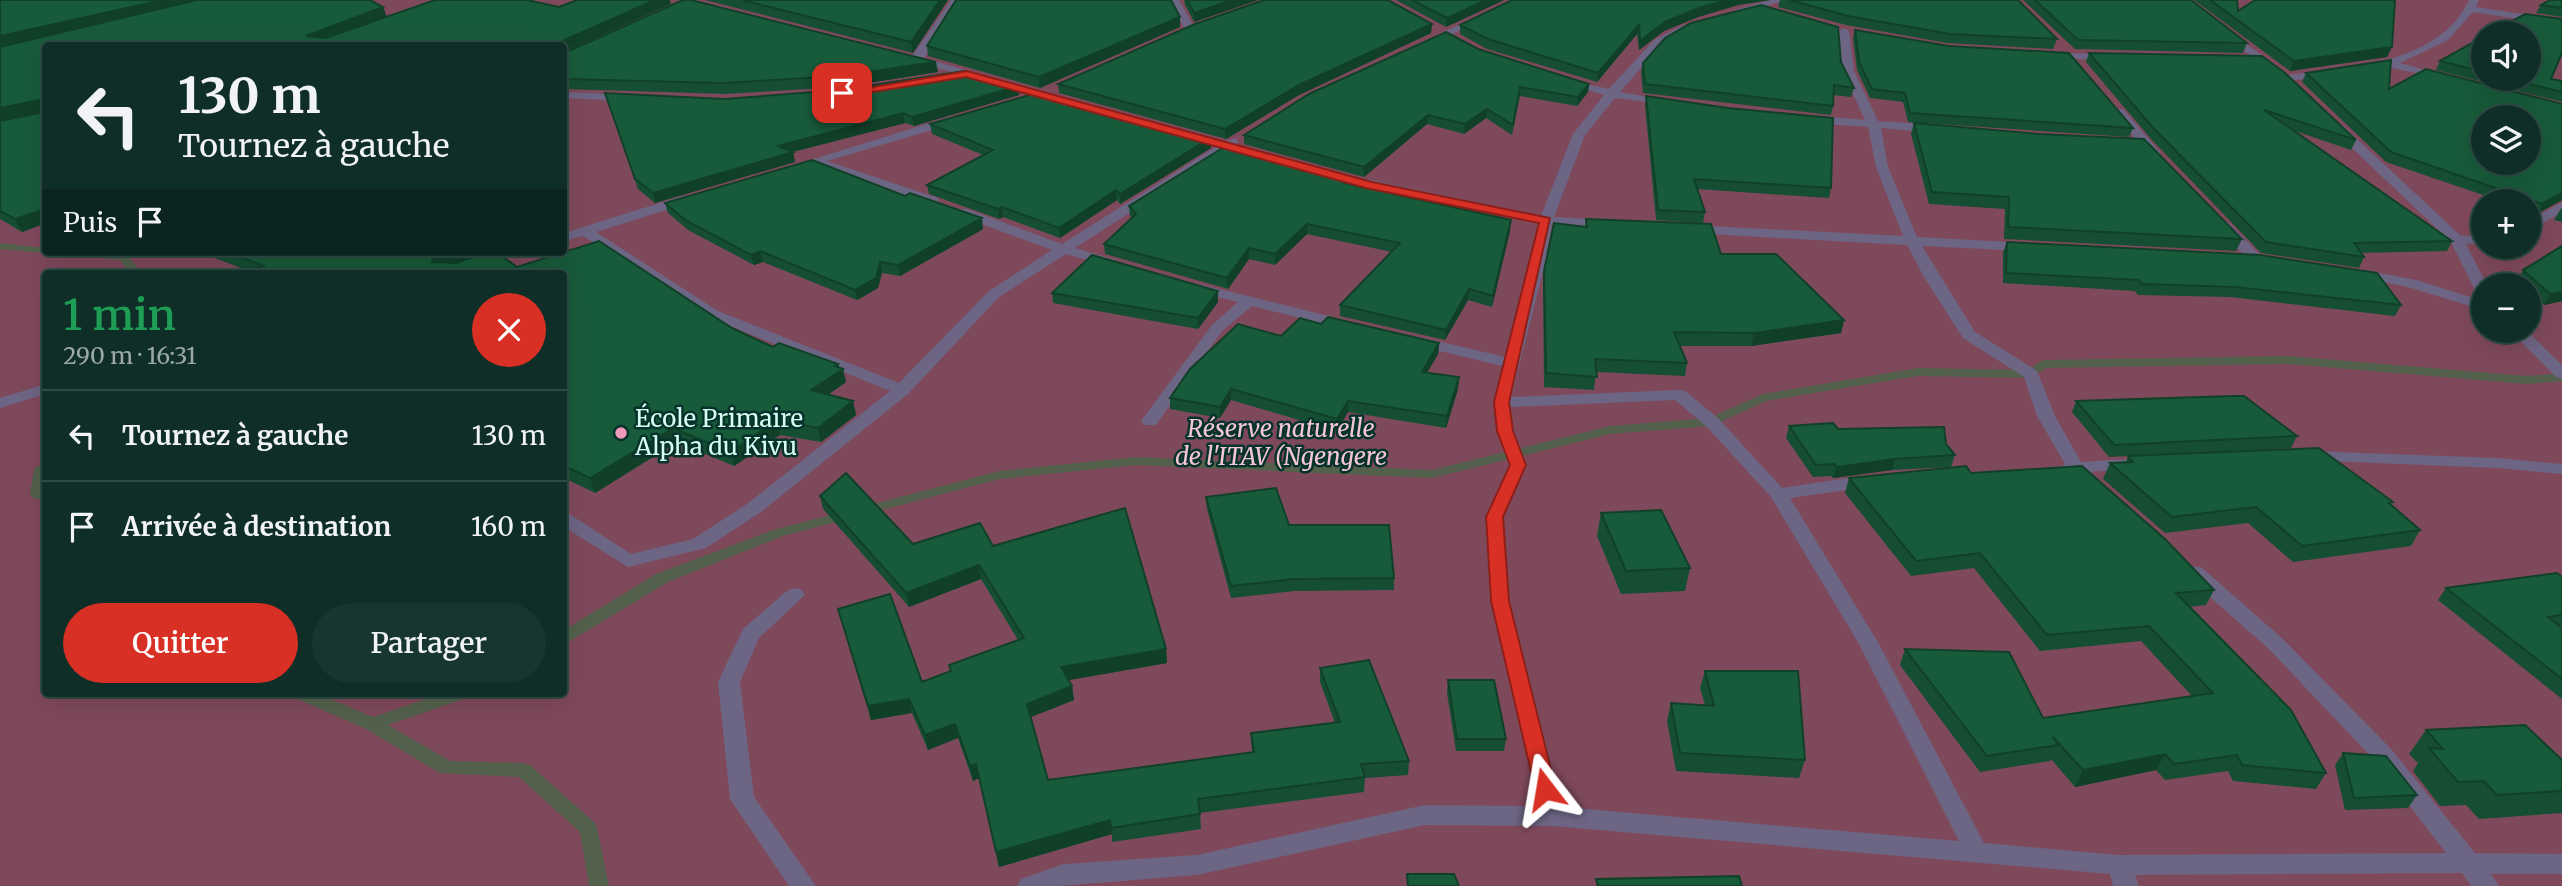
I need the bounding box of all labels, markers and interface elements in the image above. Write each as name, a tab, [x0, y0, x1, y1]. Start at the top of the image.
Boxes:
map controls	[2471, 21, 2541, 343]
button: sound	[2471, 21, 2541, 91]
pin	[812, 63, 872, 123]
text: 130 m	[178, 65, 321, 126]
icon: left	[63, 70, 154, 161]
icon: arrive	[823, 74, 861, 112]
button: layers	[2471, 105, 2541, 175]
text: Tournez à gauche	[178, 126, 449, 166]
button: +	[2471, 189, 2541, 259]
icon: arrive	[131, 203, 169, 241]
text: Puis	[63, 206, 117, 239]
button: −	[2471, 273, 2541, 343]
text: 1 min	[63, 289, 176, 341]
button: close	[472, 293, 546, 367]
text: 290 m · 16:31	[63, 341, 197, 370]
place label: École Primaire Alpha du Kivu	[634, 402, 803, 462]
park label: Réserve naturelle de l'ITAV (Ngengere	[1175, 413, 1387, 472]
icon: left	[63, 417, 101, 455]
text: Tournez à gauche	[122, 419, 348, 452]
text: 130 m	[472, 419, 546, 452]
marker: École Primaire Alpha du Kivu	[613, 425, 629, 441]
icon: arrive	[63, 508, 101, 546]
text: Arrivée à destination	[122, 510, 391, 543]
text: 160 m	[471, 510, 546, 543]
button: Quitter	[63, 603, 298, 683]
button: Partager	[312, 603, 546, 683]
position arrow	[1508, 752, 1582, 826]

